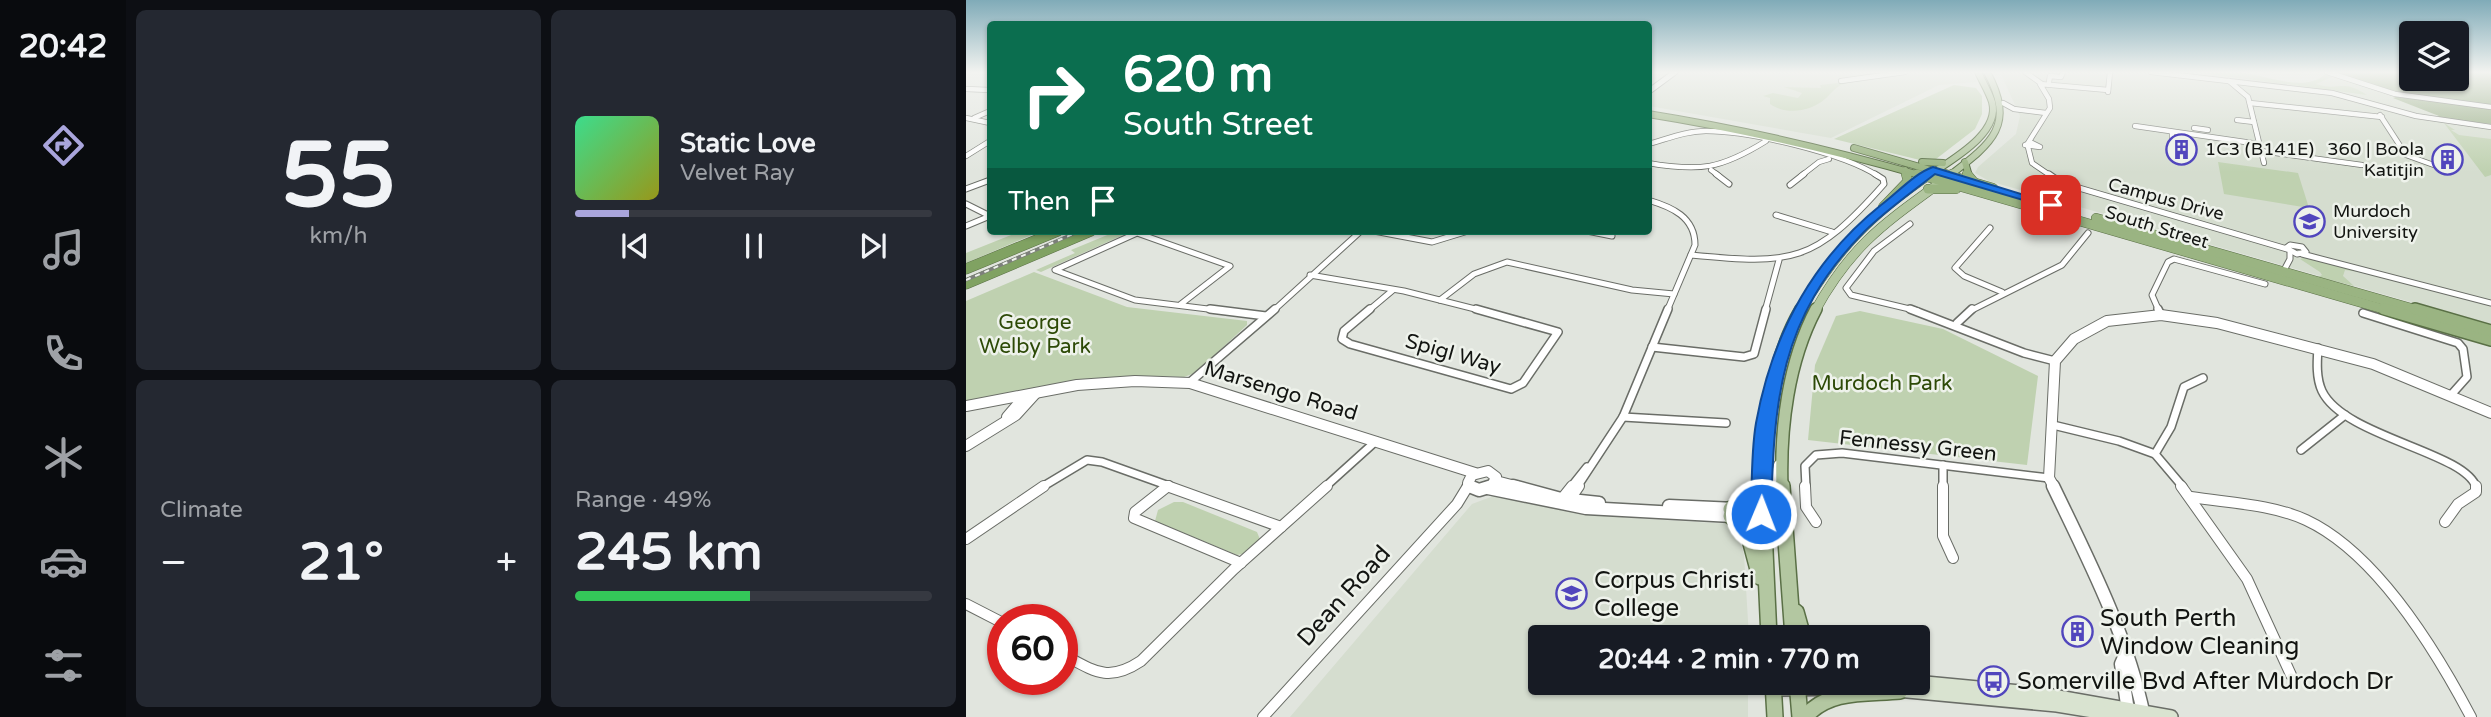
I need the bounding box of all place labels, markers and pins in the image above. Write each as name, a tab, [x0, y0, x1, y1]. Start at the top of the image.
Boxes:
building icon: 1C3 (B141E)	[2165, 132, 2199, 166]
place label: 1C3 (B141E)	[2205, 138, 2314, 160]
place label: 360 | Boola Katitjin	[2327, 138, 2424, 181]
building icon: 360 | Boola Katitjin	[2430, 142, 2464, 176]
pin	[2021, 175, 2081, 235]
place label: Murdoch University	[2333, 200, 2418, 243]
school or university icon: Murdoch University	[2293, 204, 2327, 238]
place label: Corpus Christi College	[1594, 566, 1755, 623]
school or university icon: Corpus Christi College	[1554, 577, 1588, 611]
place label: South Perth Window Cleaning	[2100, 604, 2300, 661]
building icon: South Perth Window Cleaning	[2060, 615, 2094, 649]
bus stop icon: Somerville Bvd After Murdoch Dr	[1977, 664, 2011, 698]
place label: Somerville Bvd After Murdoch Dr	[2017, 667, 2394, 696]

